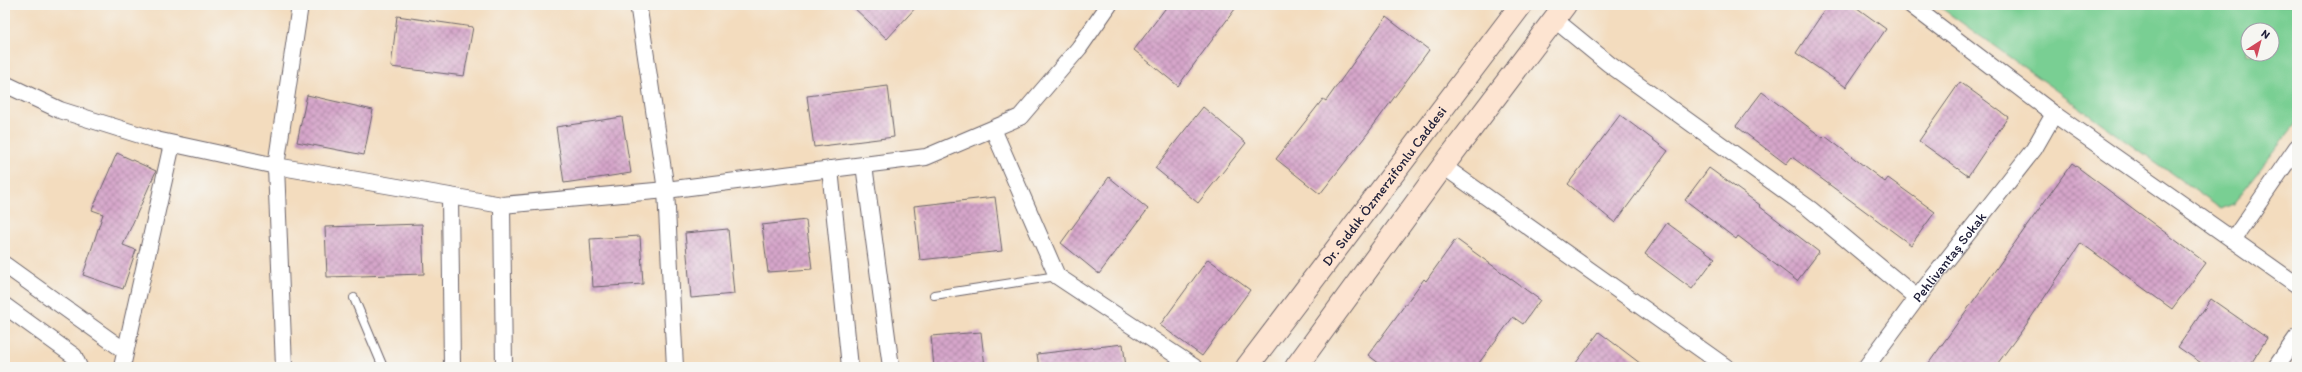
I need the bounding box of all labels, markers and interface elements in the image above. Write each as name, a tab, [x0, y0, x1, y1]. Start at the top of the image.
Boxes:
north arrow	[2240, 22, 2280, 62]
text: N	[2259, 27, 2272, 42]
street label: Dr. Sıddık Özmerzifonlu Caddesi	[1319, 103, 1450, 269]
street label: Pehlivantaş Sokak	[1909, 208, 1991, 306]

